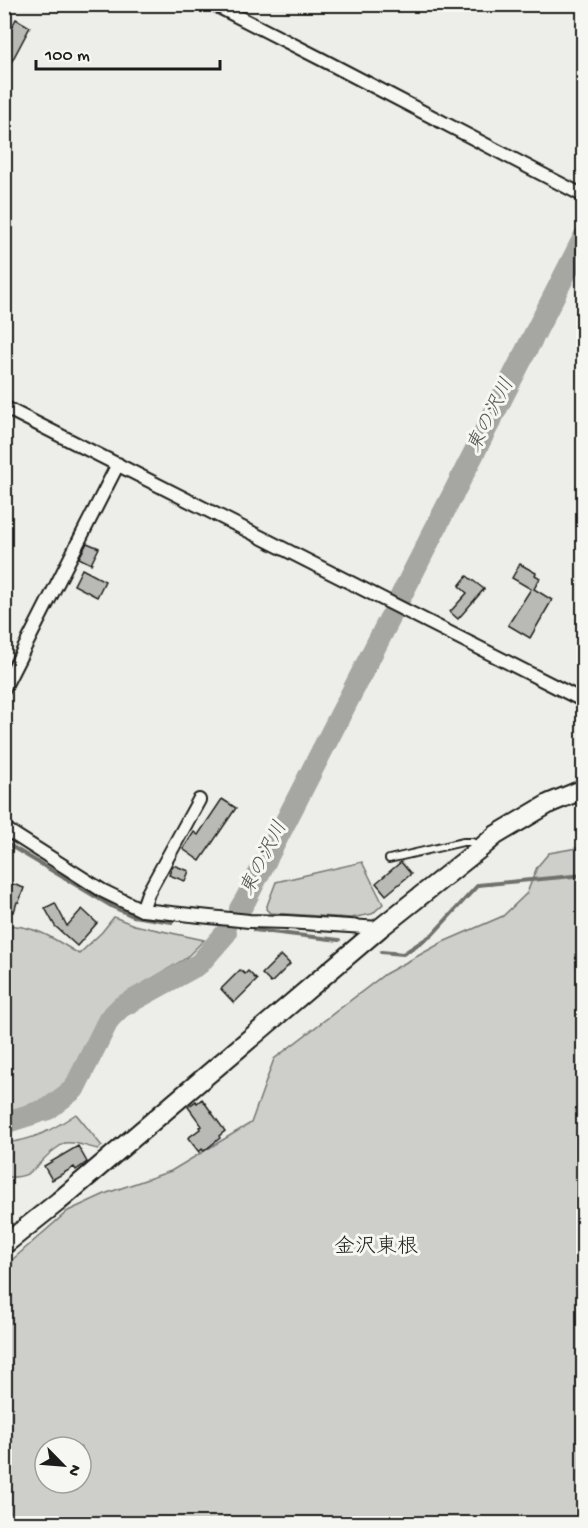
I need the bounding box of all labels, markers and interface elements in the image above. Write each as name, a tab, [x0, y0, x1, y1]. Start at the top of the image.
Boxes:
scale bar	[36, 33, 220, 71]
text: 100 m	[44, 46, 90, 67]
water label: 東の沢川	[462, 374, 520, 457]
water label: 東の沢川	[235, 817, 293, 900]
district label: 金沢東根	[334, 1234, 418, 1261]
north arrow	[33, 1435, 93, 1495]
text: N	[62, 1461, 84, 1479]

